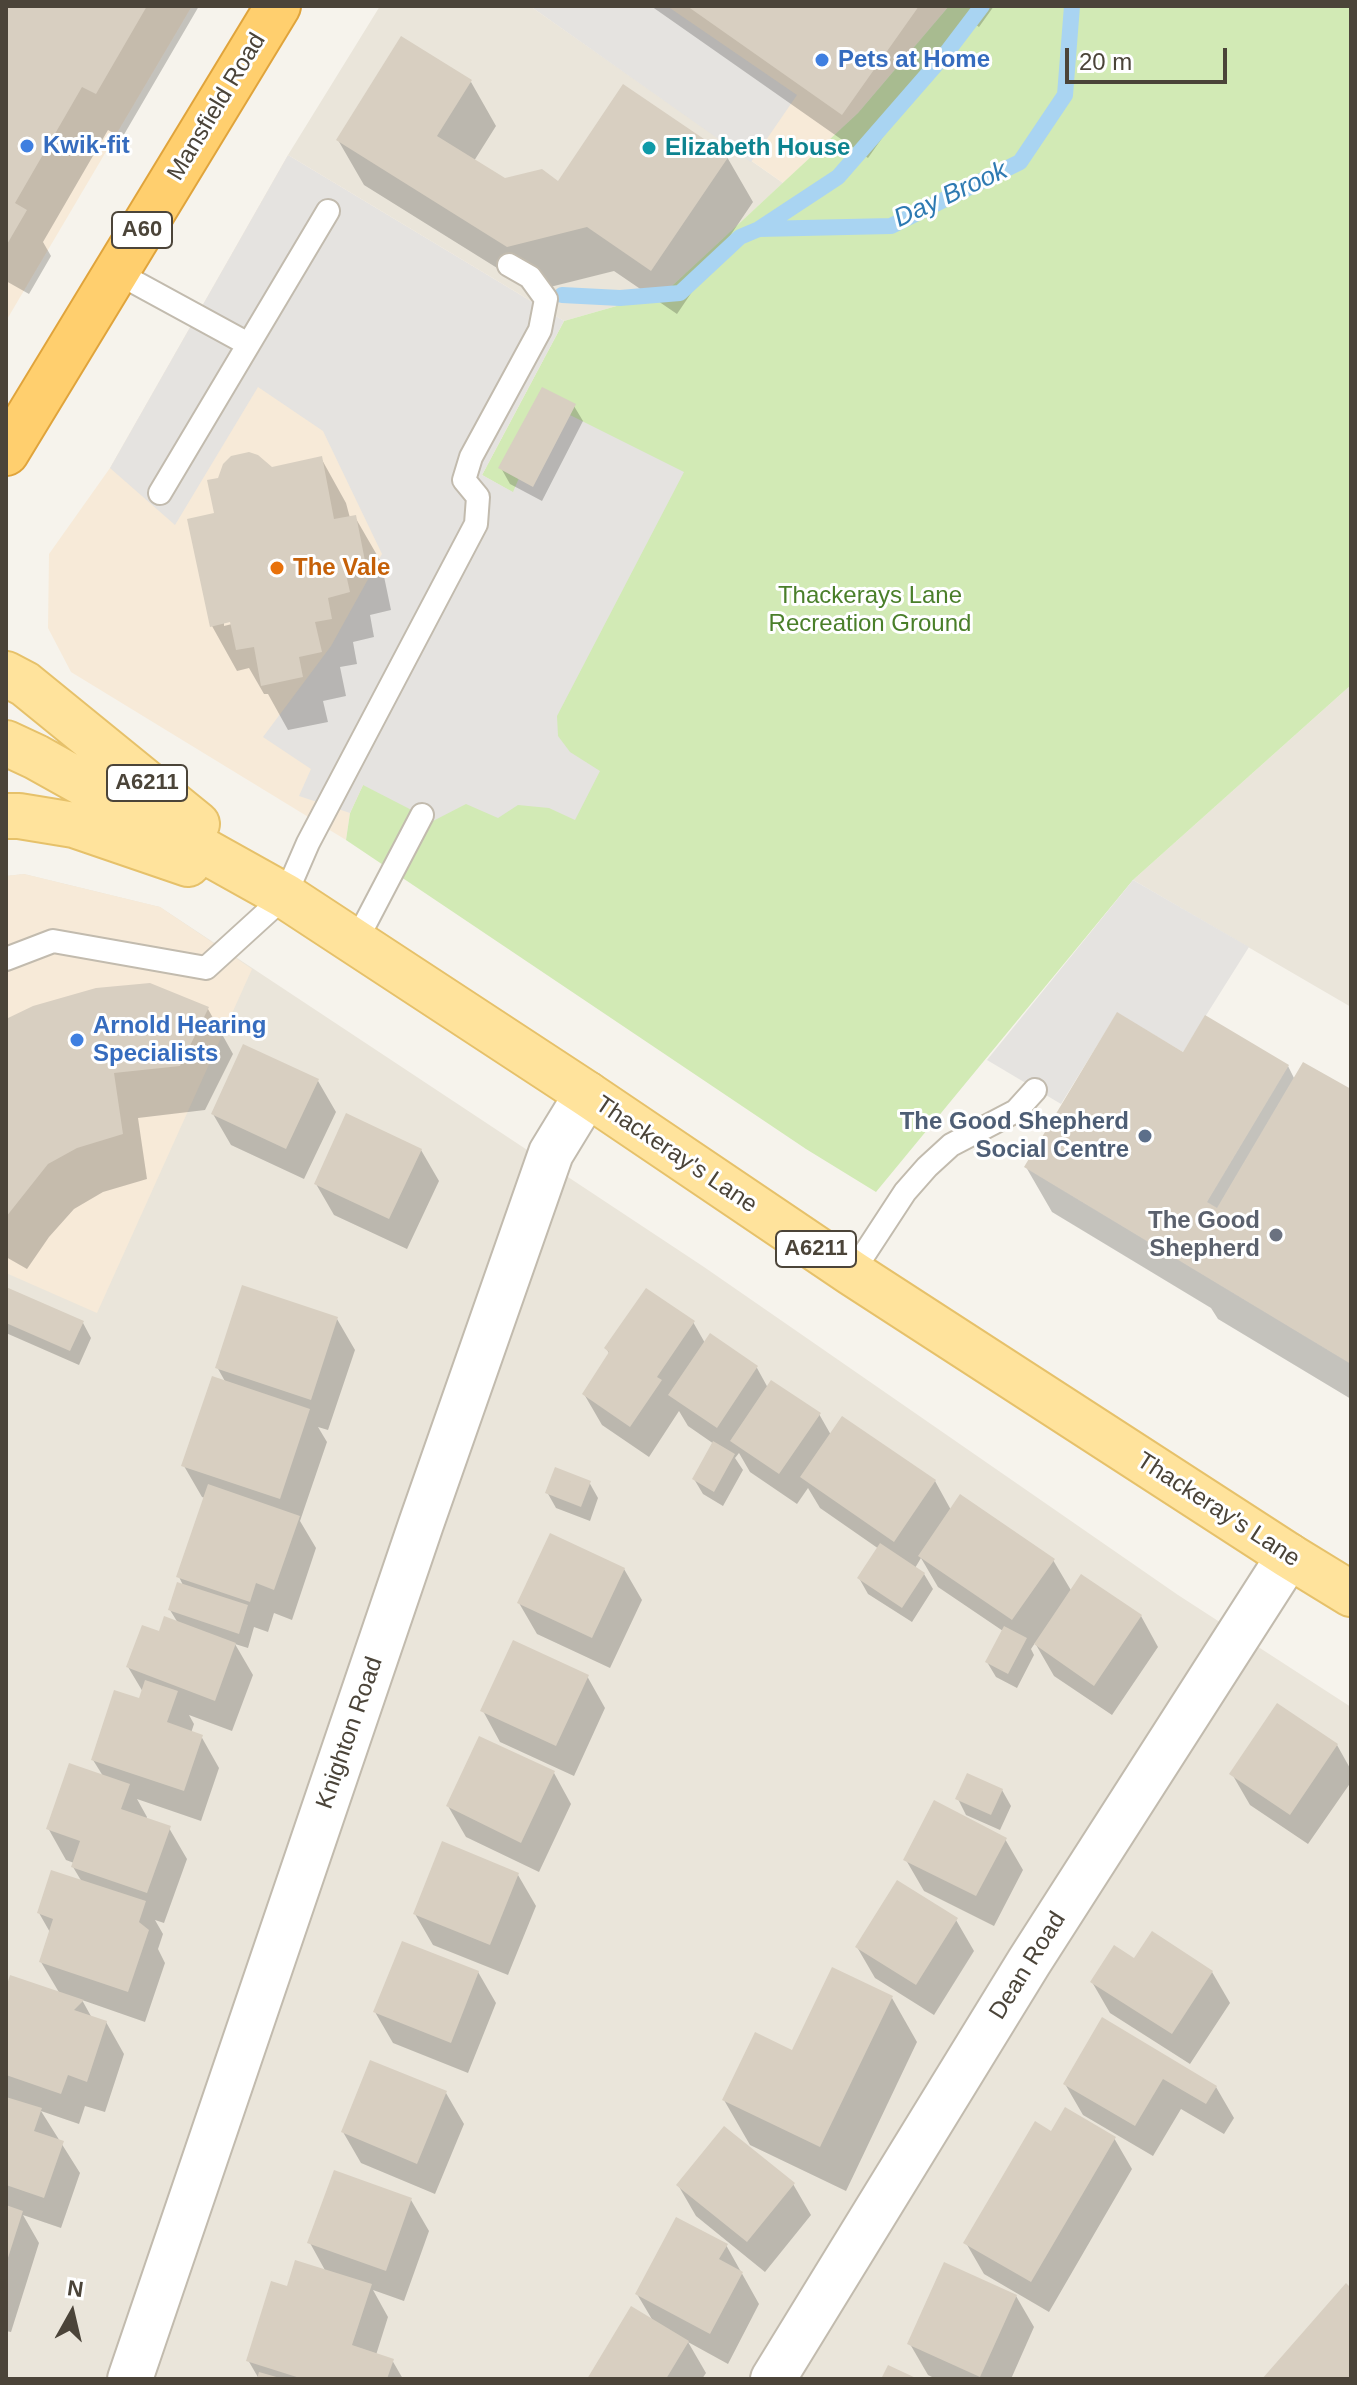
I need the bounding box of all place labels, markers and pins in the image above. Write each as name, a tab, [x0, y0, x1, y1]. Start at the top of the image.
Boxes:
place label: Pets at Home	[838, 46, 990, 74]
marker: Pets at Home	[813, 51, 831, 69]
place label: Kwik-fit	[43, 132, 130, 160]
place label: Elizabeth House	[665, 134, 850, 162]
marker: Kwik-fit	[18, 137, 36, 155]
marker: Elizabeth House	[640, 139, 658, 157]
place label: The Vale	[293, 554, 390, 582]
marker: The Vale	[268, 559, 286, 577]
place label: Arnold Hearing Specialists	[93, 1012, 266, 1068]
marker: Arnold Hearing Specialists	[68, 1031, 86, 1049]
place label: The Good Shepherd Social Centre	[900, 1108, 1129, 1164]
marker: The Good Shepherd Social Centre	[1136, 1127, 1154, 1145]
place label: The Good Shepherd	[1148, 1207, 1260, 1263]
marker: The Good Shepherd	[1267, 1226, 1285, 1244]

